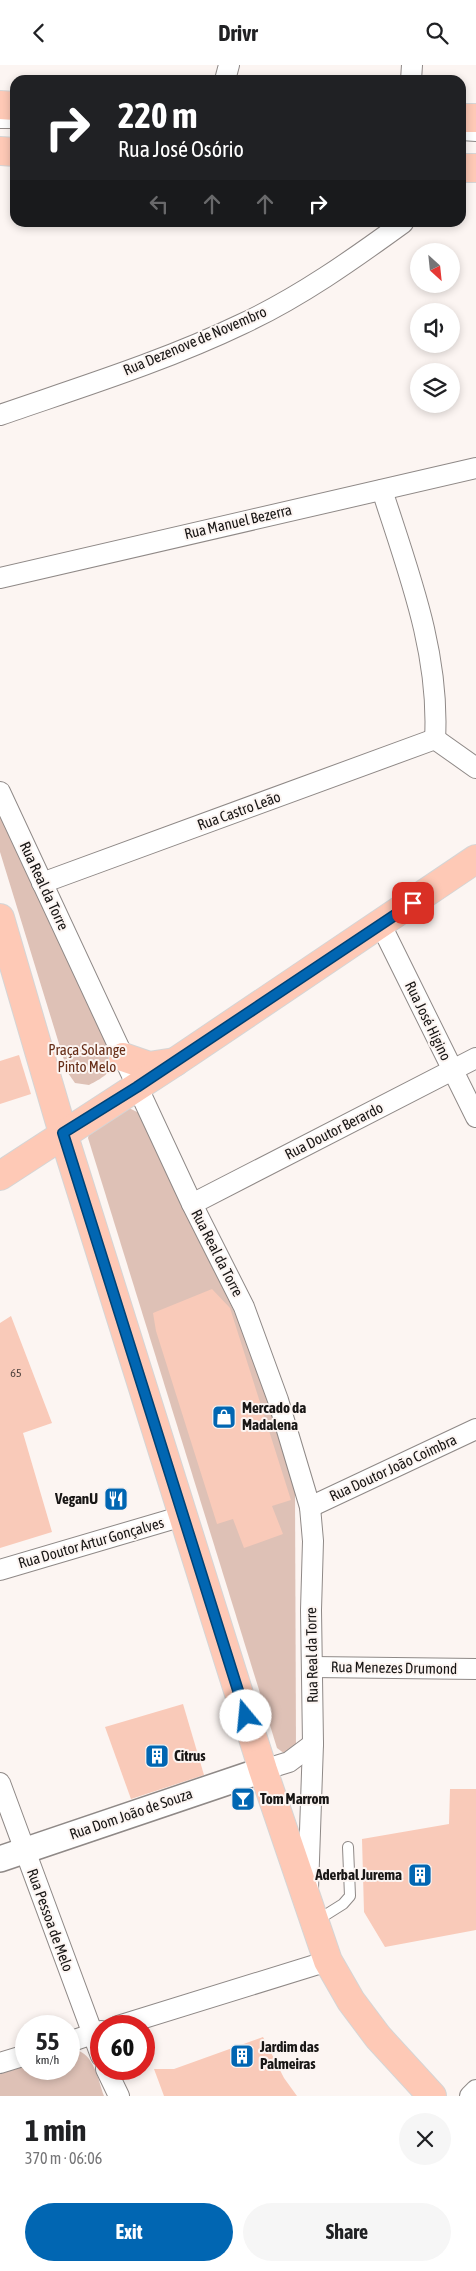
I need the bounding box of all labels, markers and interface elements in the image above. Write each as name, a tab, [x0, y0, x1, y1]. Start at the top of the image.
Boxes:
icon: back	[25, 19, 53, 47]
icon: search	[423, 19, 451, 47]
text: Drivr	[218, 20, 258, 46]
icon: right	[35, 95, 100, 160]
text: 220 m	[118, 95, 197, 135]
text: Rua José Osório	[118, 136, 244, 162]
icon: left	[145, 190, 173, 218]
icon: ahead	[198, 190, 226, 218]
icon: ahead	[251, 190, 279, 218]
icon: right	[304, 190, 332, 218]
north arrow	[410, 243, 460, 293]
map controls	[410, 243, 460, 413]
street label: Rua Dezenove de Novembro	[121, 303, 269, 378]
button: sound	[410, 303, 460, 353]
button: layers	[410, 363, 460, 413]
street label: Rua Manuel Bezerra	[183, 501, 293, 542]
street label: Rua Castro Leão	[195, 788, 283, 833]
street label: Rua Real da Torre	[17, 839, 72, 933]
pin	[392, 882, 434, 924]
icon: arrive	[399, 889, 427, 917]
street label: Rua José Higino	[402, 978, 455, 1063]
park label: Praça Solange Pinto Melo	[48, 1041, 126, 1075]
street label: Rua Doutor Berardo	[282, 1099, 386, 1163]
street label: Rua Real da Torre	[188, 1206, 247, 1299]
house number: 65	[10, 1366, 22, 1380]
place label: Mercado da Madalena	[242, 1399, 306, 1433]
shop icon: Mercado da Madalena	[211, 1404, 237, 1430]
street label: Rua Doutor João Coimbra	[326, 1431, 459, 1504]
restaurant icon: VeganU	[103, 1486, 129, 1512]
place label: VeganU	[54, 1490, 98, 1507]
street label: Rua Doutor Artur Gonçalves	[16, 1514, 166, 1571]
street label: Rua Real da Torre	[302, 1607, 321, 1703]
street label: Rua Menezes Drumond	[331, 1658, 457, 1677]
position arrow	[219, 1689, 271, 1741]
building icon: Citrus	[144, 1743, 170, 1769]
place label: Citrus	[174, 1747, 206, 1764]
street label: Rua Dom João de Souza	[67, 1784, 195, 1843]
bar icon: Tom Marrom	[230, 1786, 256, 1812]
place label: Tom Marrom	[260, 1790, 330, 1807]
building icon: Aderbal Jurema	[407, 1862, 433, 1888]
street label: Rua Pessoa de Melo	[24, 1866, 77, 1974]
place label: Aderbal Jurema	[314, 1866, 402, 1883]
speed limit sign: 60	[90, 2015, 155, 2080]
text: 55	[36, 2027, 59, 2055]
place label: Jardim das Palmeiras	[259, 2038, 320, 2072]
building icon: Jardim das Palmeiras	[229, 2043, 255, 2069]
text: km/h	[36, 2053, 59, 2067]
text: 1 min	[25, 2113, 86, 2147]
button: close	[399, 2113, 451, 2165]
text: 370 m · 06:06	[25, 2149, 102, 2167]
button: Exit	[25, 2203, 233, 2261]
button: Share	[243, 2203, 451, 2261]

